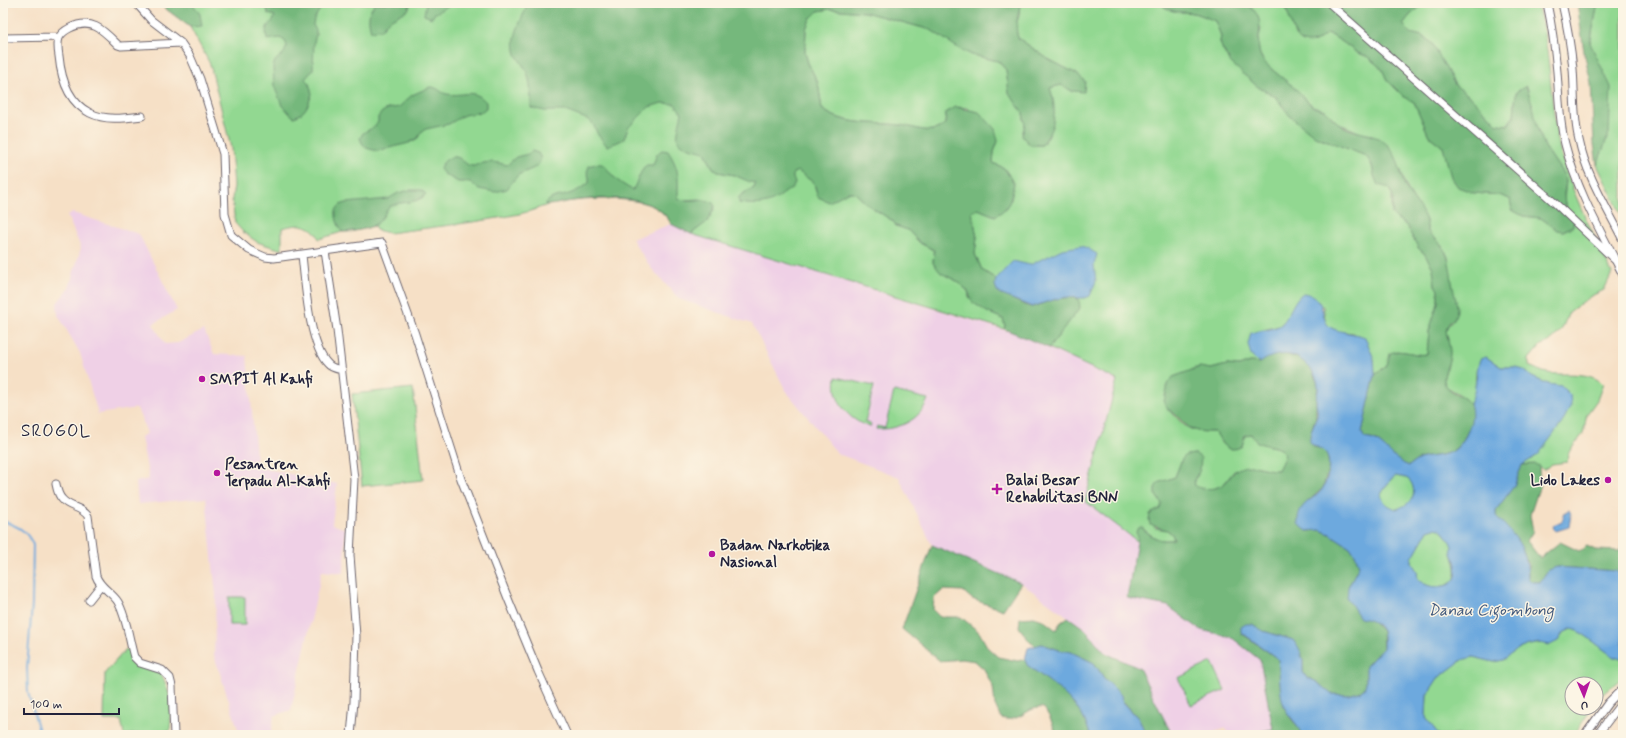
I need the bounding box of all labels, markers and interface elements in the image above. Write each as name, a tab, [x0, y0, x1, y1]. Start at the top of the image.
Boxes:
place label: SMPIT Al Kahfi	[210, 369, 313, 390]
marker: SMPIT Al Kahfi	[197, 374, 207, 384]
district label: SROGOL	[21, 420, 91, 442]
place label: Pesantren Terpadu Al-Kahfi	[225, 455, 331, 492]
marker: Pesantren Terpadu Al-Kahfi	[212, 468, 222, 478]
place label: Balai Besar Rehabilitasi BNN	[1006, 471, 1118, 508]
place label: Lido Lakes	[1531, 471, 1600, 491]
marker: Lido Lakes	[1603, 475, 1613, 485]
marker: Balai Besar Rehabilitasi BNN	[991, 483, 1003, 495]
place label: Badan Narkotika Nasional	[720, 536, 830, 573]
marker: Badan Narkotika Nasional	[707, 549, 717, 559]
water label: Danau Cigombong	[1428, 600, 1555, 623]
north arrow	[1564, 676, 1604, 716]
scale bar	[24, 690, 119, 716]
text: 100 m	[30, 697, 62, 713]
text: U	[1580, 698, 1588, 712]

